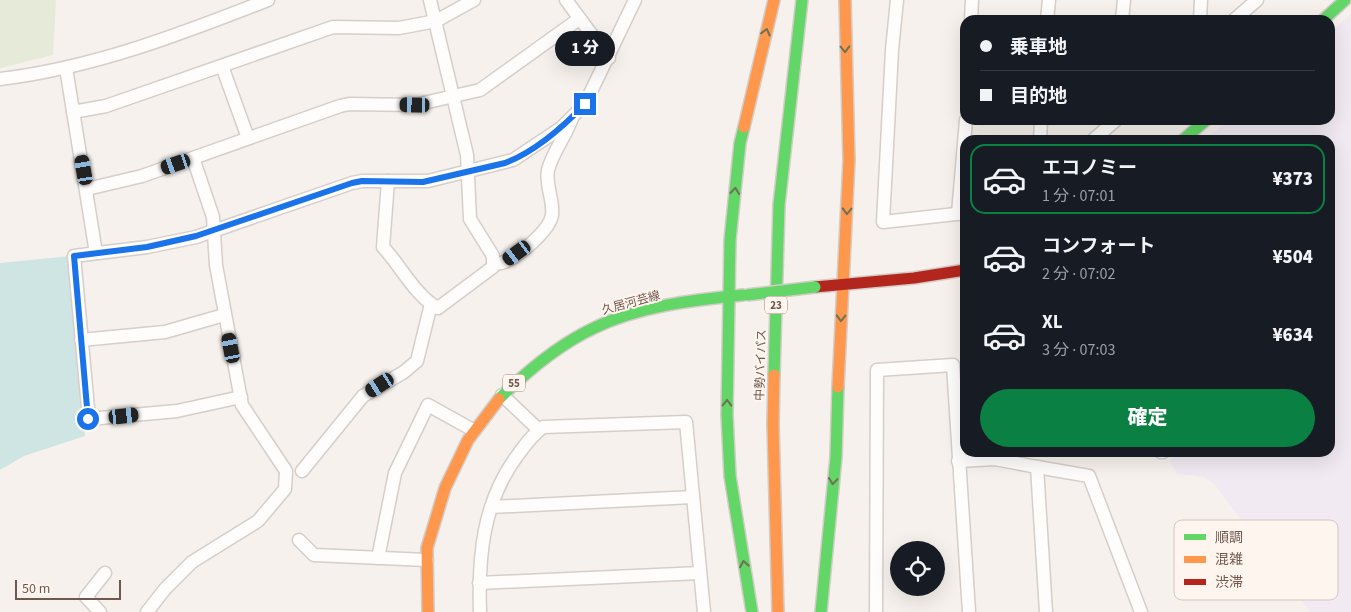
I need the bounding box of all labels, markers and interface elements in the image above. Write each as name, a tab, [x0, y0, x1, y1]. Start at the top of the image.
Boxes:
one-way arrow	[760, 28, 771, 37]
callout: 1 分	[555, 32, 615, 66]
text: 乗車地	[1010, 34, 1067, 61]
text: 1 分	[571, 37, 599, 59]
one-way arrow	[840, 45, 851, 53]
text: 目的地	[1010, 83, 1067, 110]
route end	[574, 93, 596, 115]
car	[399, 97, 430, 113]
car	[159, 152, 192, 176]
car	[74, 154, 93, 186]
text: エコノミー	[1042, 155, 1137, 182]
icon: car	[982, 157, 1027, 202]
text: ¥373	[1272, 166, 1313, 193]
text: 1 分 · 07:01	[1042, 185, 1115, 207]
one-way arrow	[729, 187, 740, 195]
one-way arrow	[842, 208, 852, 215]
text: コンフォート	[1042, 233, 1155, 260]
icon: car	[982, 235, 1027, 280]
car	[500, 238, 533, 268]
text: ¥504	[1272, 244, 1313, 271]
text: 2 分 · 07:02	[1042, 263, 1115, 285]
street label: 久居河芸線	[600, 287, 662, 319]
road number: 23	[765, 296, 787, 314]
text: XL	[1042, 309, 1063, 336]
icon: car	[982, 313, 1027, 358]
one-way arrow	[836, 315, 846, 323]
text: ¥634	[1272, 322, 1313, 349]
street label: 中勢バイパス	[751, 329, 771, 401]
car	[220, 332, 241, 364]
text: 3 分 · 07:03	[1042, 339, 1115, 361]
car	[363, 371, 396, 399]
road number: 55	[503, 374, 525, 392]
button: 確定	[980, 389, 1315, 447]
one-way arrow	[722, 398, 732, 406]
car	[108, 407, 139, 425]
route start	[77, 408, 99, 430]
one-way arrow	[828, 477, 839, 485]
legend	[1174, 520, 1338, 600]
text: 順調	[1215, 528, 1243, 548]
map controls	[890, 541, 945, 596]
button: locate	[890, 541, 945, 596]
text: 混雑	[1215, 550, 1243, 570]
one-way arrow	[739, 560, 749, 568]
text: 渋滞	[1215, 573, 1243, 593]
scale bar	[15, 577, 121, 600]
text: 50 m	[22, 579, 50, 599]

